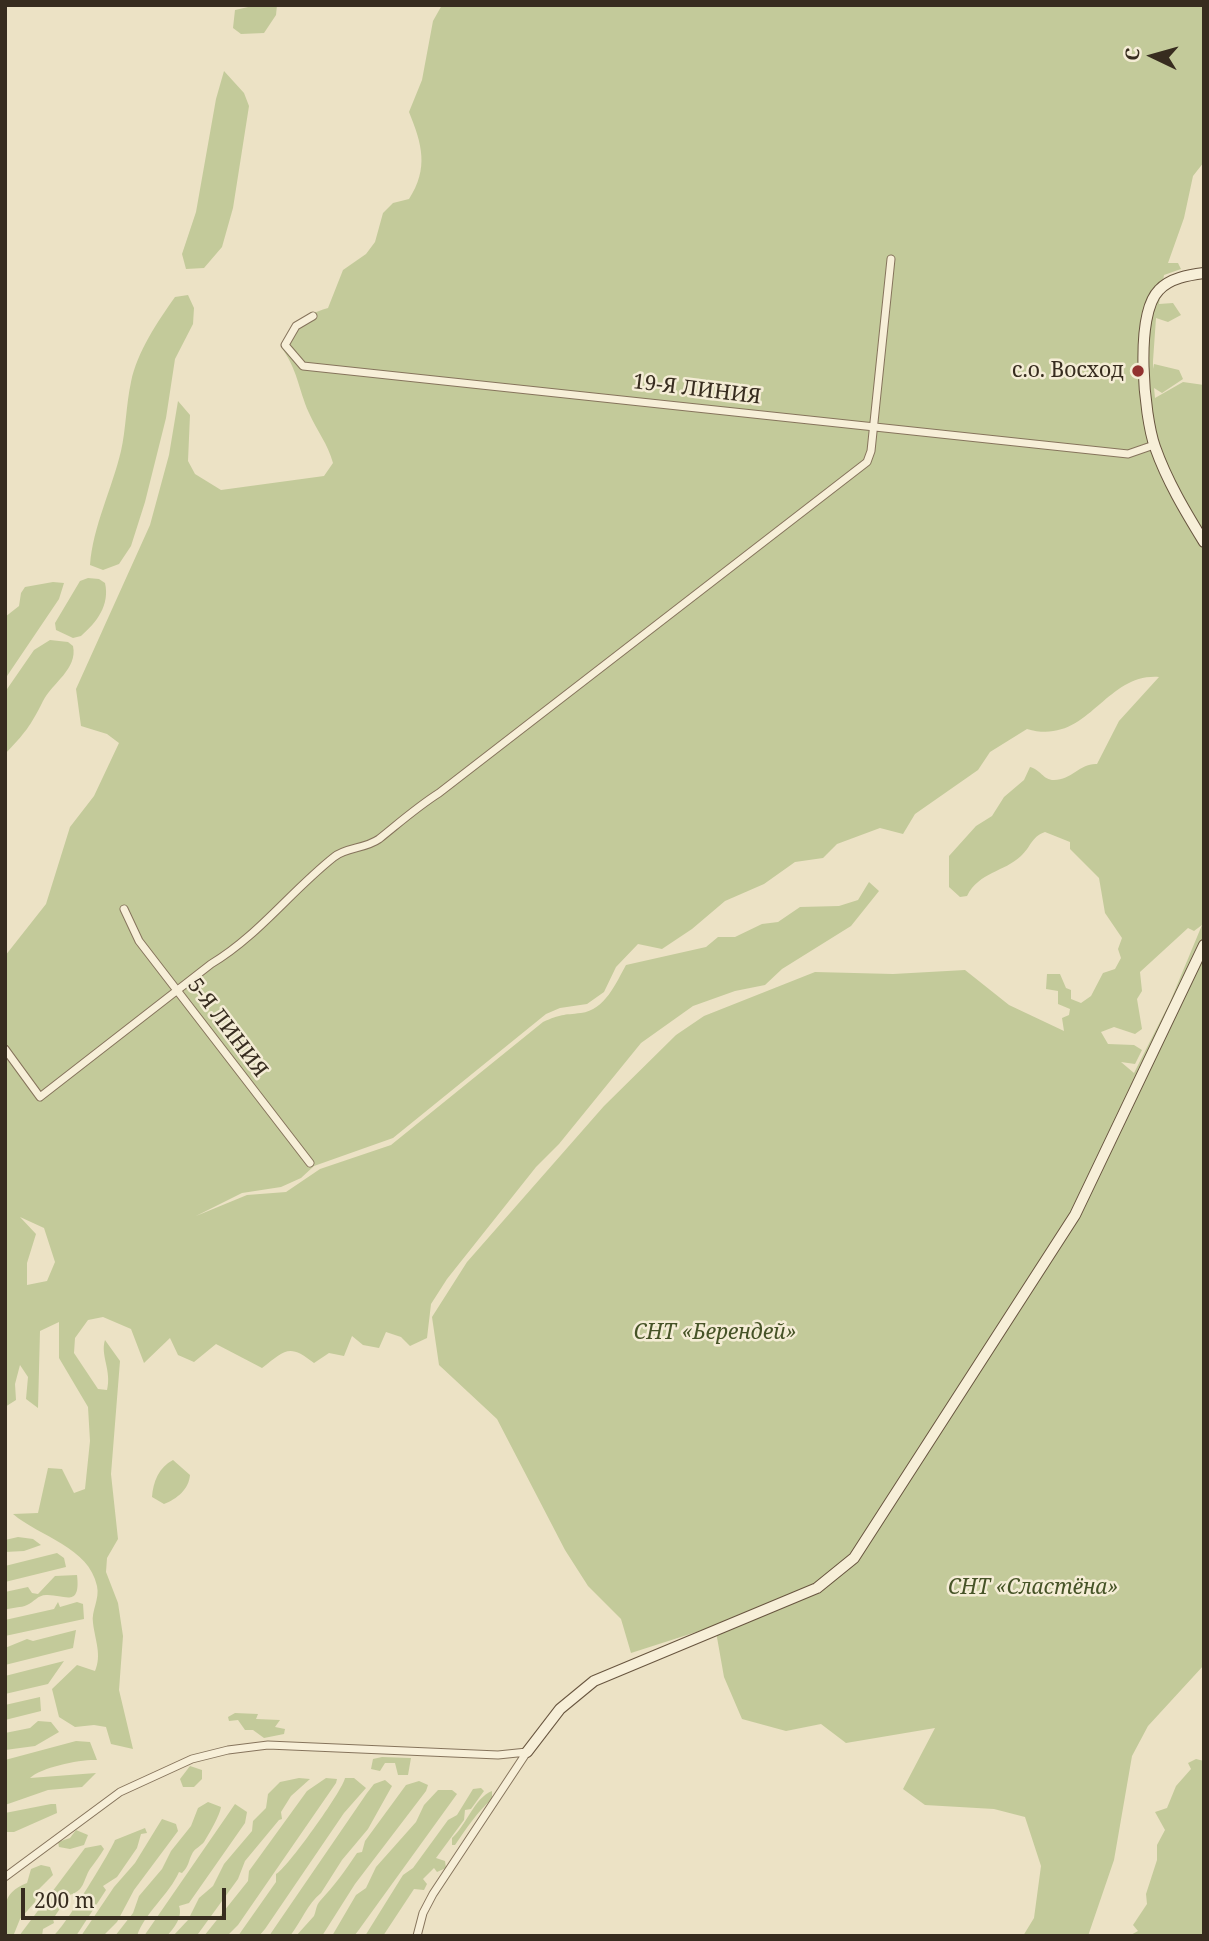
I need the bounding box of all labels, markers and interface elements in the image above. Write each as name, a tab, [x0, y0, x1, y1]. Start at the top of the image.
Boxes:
north arrow	[1118, 21, 1188, 91]
text: С	[1119, 47, 1146, 62]
place label: с.о. Восход	[1012, 358, 1124, 384]
marker: с.о. Восход	[1130, 363, 1146, 379]
street label: 19-Я ЛИНИЯ	[631, 370, 763, 410]
street label: 5-Я ЛИНИЯ	[182, 974, 272, 1082]
park label: СНТ «Берендей»	[633, 1320, 797, 1346]
park label: СНТ «Сластёна»	[948, 1575, 1118, 1601]
scale bar	[24, 1874, 229, 1918]
text: 200 m	[34, 1886, 95, 1914]

